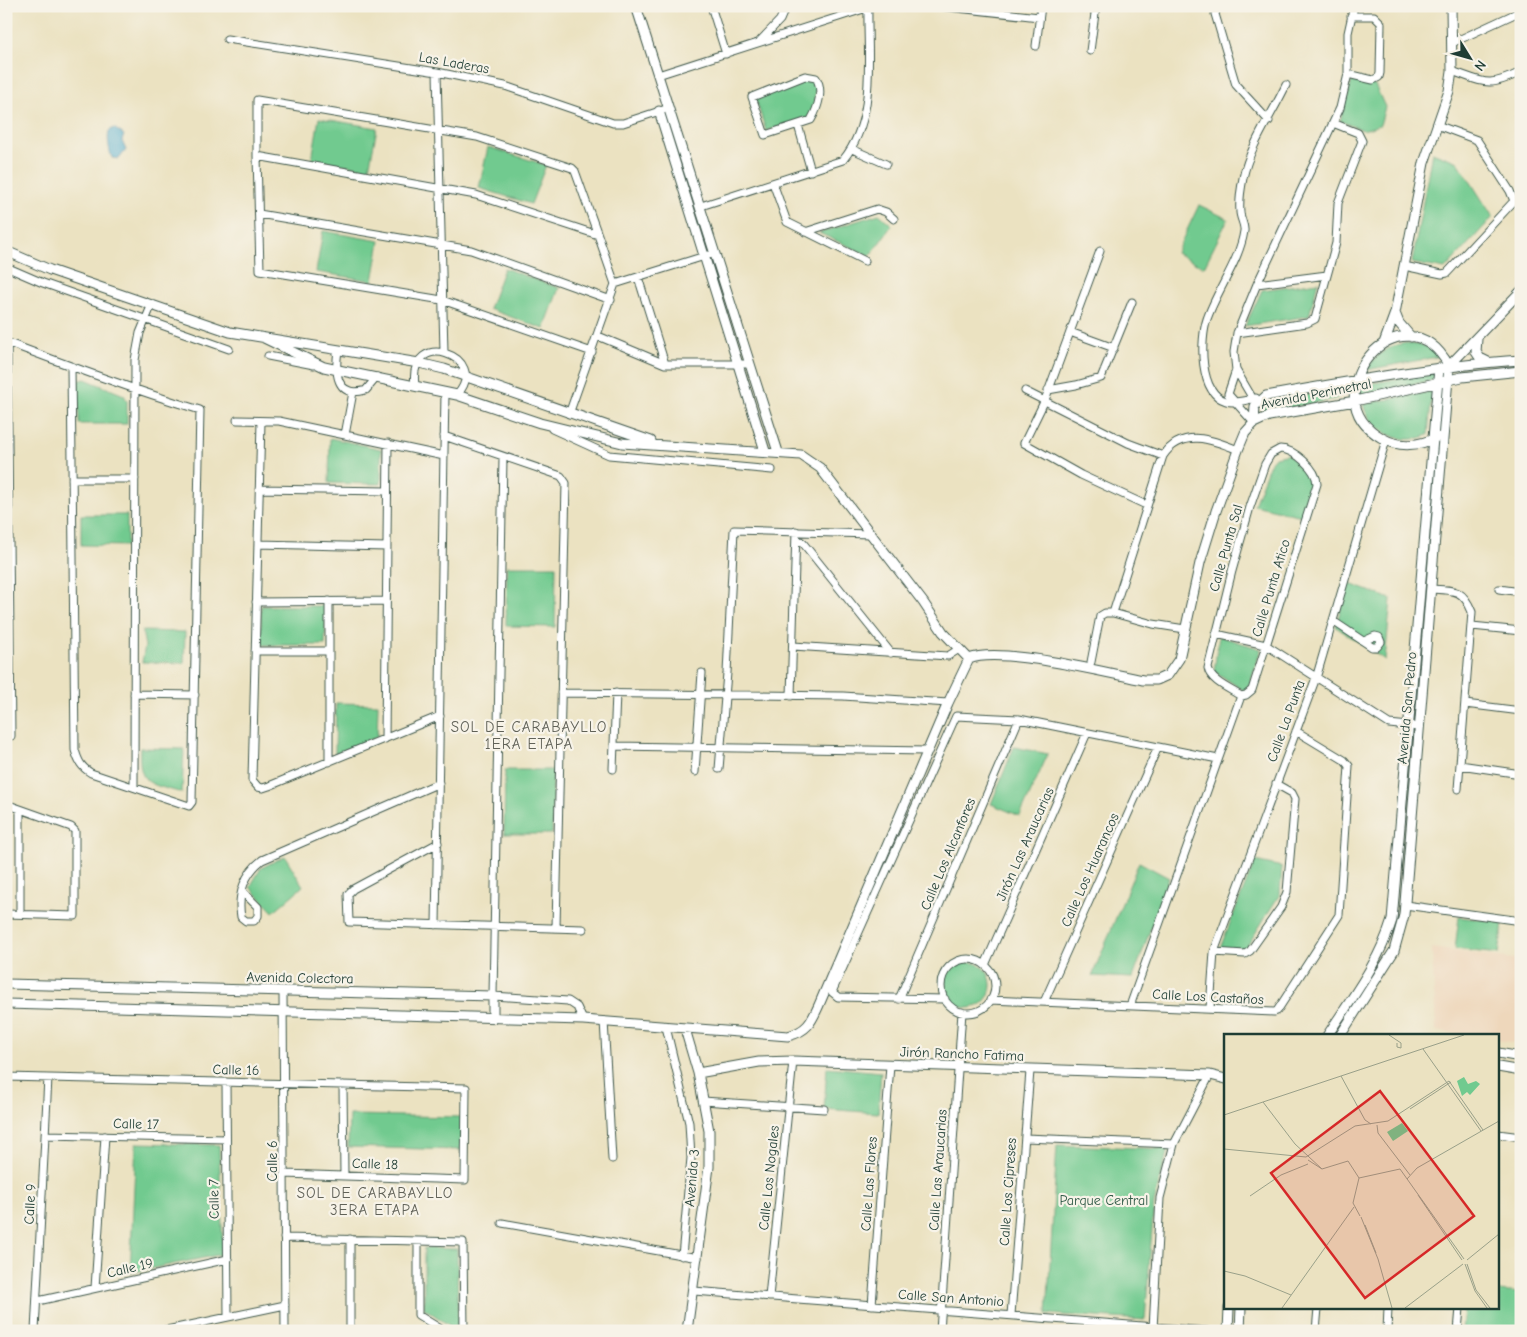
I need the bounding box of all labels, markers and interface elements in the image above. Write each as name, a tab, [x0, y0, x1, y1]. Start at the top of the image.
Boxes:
north arrow	[1444, 32, 1494, 82]
street label: Las Laderas	[417, 48, 491, 78]
text: N	[1470, 57, 1490, 74]
street label: Avenida Perimetral	[1259, 375, 1373, 413]
street label: Calle Punta Sal	[1205, 502, 1247, 594]
street label: Calle Punta Atico	[1248, 537, 1294, 639]
street label: Avenida San Pedro	[1394, 651, 1420, 765]
street label: Calle La Punta	[1263, 678, 1309, 764]
district label: SOL DE CARABAYLLO 1ERA ETAPA	[451, 718, 607, 753]
street label: Jirón Las Araucarias	[992, 784, 1058, 903]
street label: Calle Los Alcanfores	[917, 795, 979, 913]
street label: Calle Los Huarancos	[1057, 810, 1123, 930]
street label: Avenida Colectora	[246, 969, 354, 987]
street label: Calle Los Castaños	[1152, 986, 1264, 1008]
inset map	[1224, 1034, 1500, 1310]
street label: Jirón Rancho Fatima	[899, 1043, 1025, 1065]
street label: Calle 16	[212, 1061, 260, 1079]
street label: Calle Las Araucarias	[925, 1109, 951, 1231]
street label: Calle 17	[113, 1115, 159, 1133]
street label: Calle Los Nogales	[755, 1125, 783, 1231]
street label: Calle Las Flores	[857, 1136, 881, 1232]
street label: Calle Los Cipreses	[996, 1137, 1020, 1247]
street label: Calle 6	[264, 1140, 281, 1182]
street label: Avenida 3	[681, 1148, 703, 1208]
street label: Calle 18	[352, 1155, 398, 1173]
street label: Calle 7	[205, 1178, 223, 1219]
street label: Calle 9	[20, 1183, 40, 1225]
district label: SOL DE CARABAYLLO 3ERA ETAPA	[297, 1184, 453, 1219]
park label: Parque Central	[1060, 1192, 1148, 1209]
street label: Calle 19	[105, 1254, 155, 1282]
street label: Calle San Antonio	[897, 1286, 1005, 1310]

